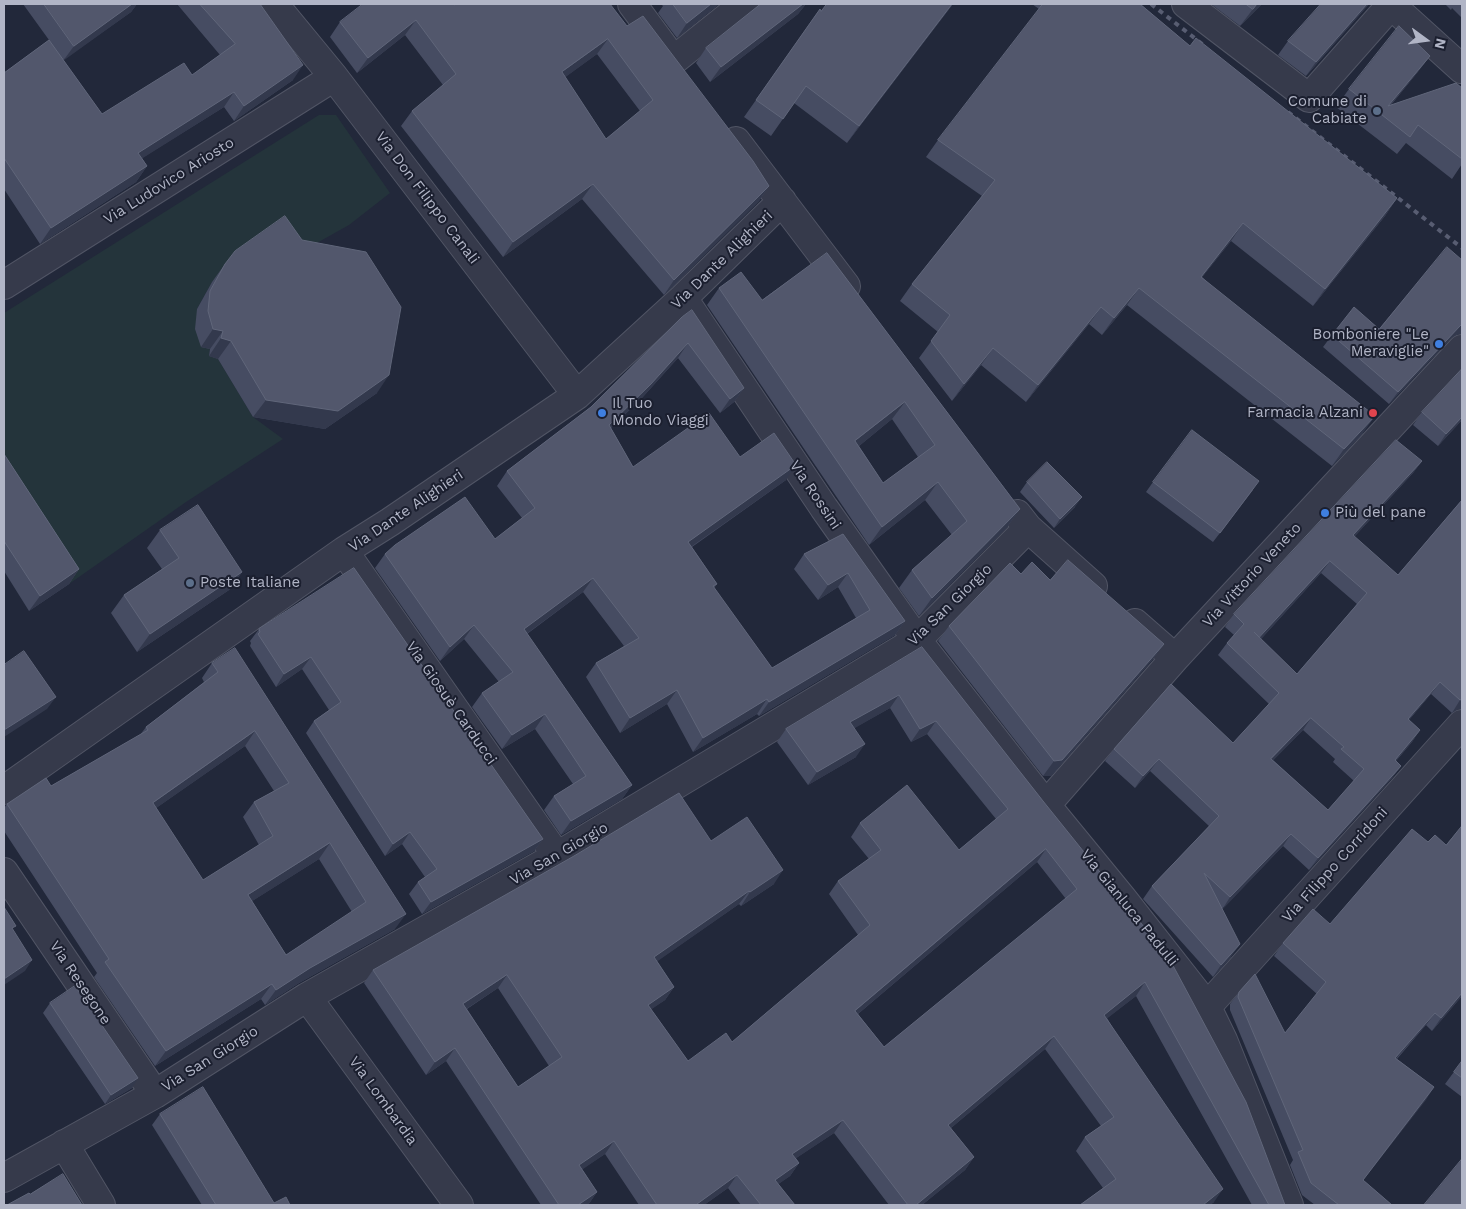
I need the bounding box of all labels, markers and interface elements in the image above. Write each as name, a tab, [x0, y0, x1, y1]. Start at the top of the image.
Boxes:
north arrow	[1401, 15, 1451, 65]
text: N	[1432, 37, 1450, 51]
place label: Comune di Cabiate	[1288, 93, 1367, 128]
marker: Comune di Cabiate	[1371, 105, 1383, 117]
street label: Via Don Filippo Canali	[371, 128, 483, 268]
street label: Via Ludovico Ariosto	[101, 134, 237, 228]
street label: Via Dante Alighieri	[667, 207, 777, 313]
place label: Bomboniere "Le Meraviglie"	[1312, 326, 1429, 361]
marker: Bomboniere "Le Meraviglie"	[1433, 338, 1445, 350]
place label: Il Tuo Mondo Viaggi	[612, 395, 709, 430]
place label: Farmacia Alzani	[1247, 404, 1363, 422]
marker: Il Tuo Mondo Viaggi	[596, 407, 608, 419]
marker: Farmacia Alzani	[1367, 407, 1379, 419]
street label: Via Rossini	[785, 457, 845, 533]
street label: Via Dante Alighieri	[345, 466, 467, 556]
place label: Più del pane	[1335, 504, 1426, 522]
marker: Più del pane	[1319, 507, 1331, 519]
street label: Via Vittorio Veneto	[1199, 519, 1305, 631]
street label: Via San Giorgio	[904, 560, 996, 650]
place label: Poste Italiane	[200, 574, 300, 592]
marker: Poste Italiane	[184, 577, 196, 589]
street label: Via Giosuè Carducci	[402, 638, 500, 768]
street label: Via Filippo Corridoni	[1278, 804, 1392, 926]
street label: Via San Giorgio	[507, 819, 611, 889]
street label: Via Gianluca Padulli	[1076, 846, 1182, 970]
street label: Via Resegone	[45, 938, 115, 1028]
street label: Via San Giorgio	[158, 1022, 262, 1096]
street label: Via Lombardia	[345, 1053, 421, 1149]

